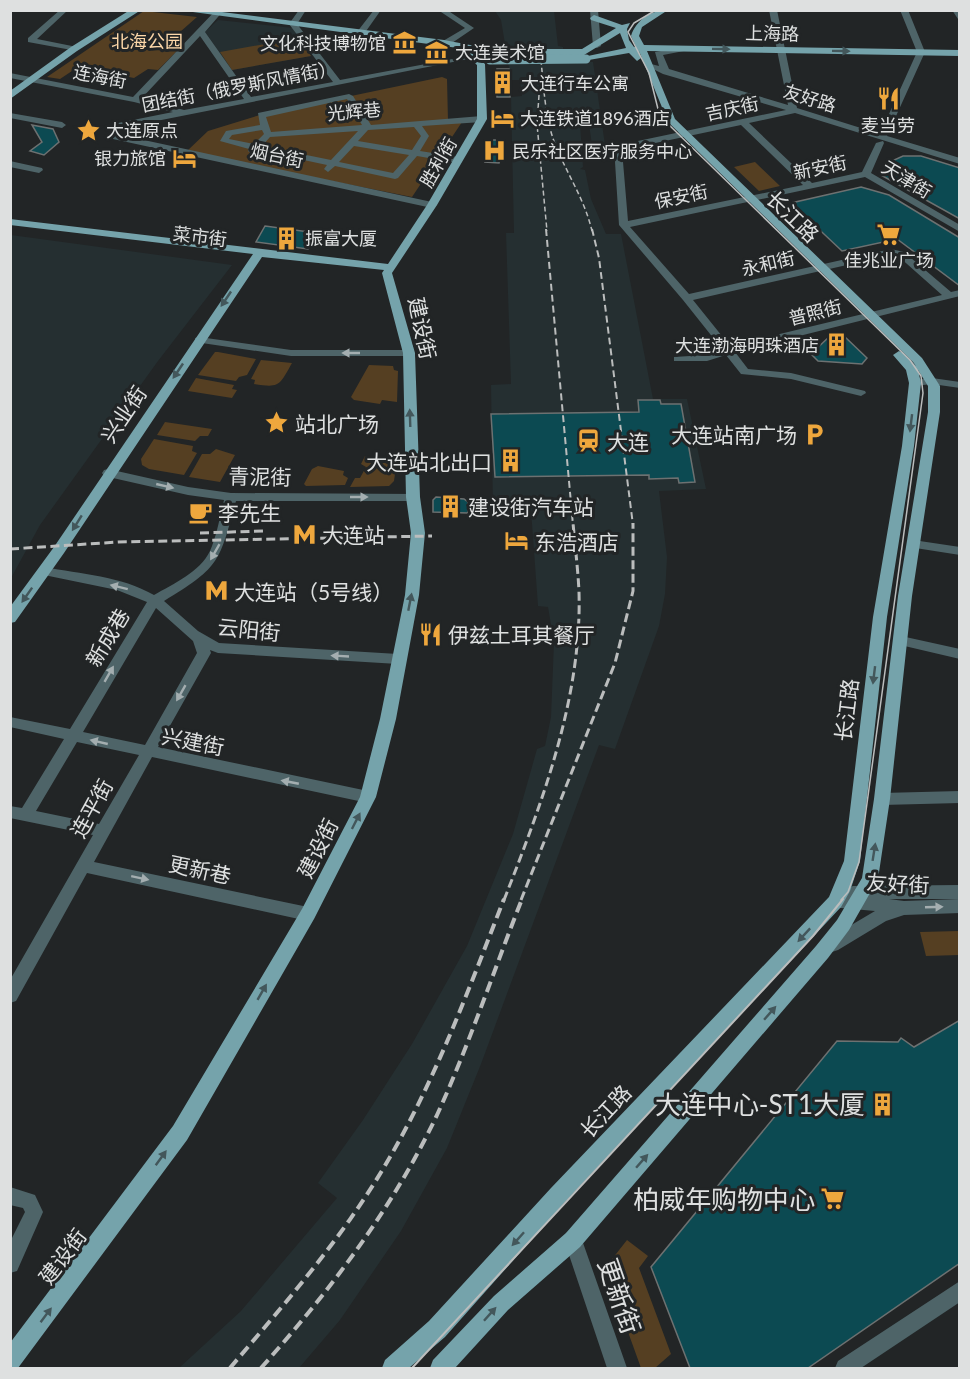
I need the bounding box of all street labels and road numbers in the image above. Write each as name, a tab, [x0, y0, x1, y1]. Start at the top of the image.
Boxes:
street label: 上海路	[745, 22, 799, 44]
street label: 团结街（俄罗斯风情街）	[140, 56, 338, 116]
street label: 连海街	[71, 60, 129, 92]
street label: 友好路	[781, 80, 839, 116]
street label: 吉庆街	[703, 92, 761, 124]
street label: 光辉巷	[326, 98, 382, 124]
street label: 胜利街	[415, 133, 461, 191]
street label: 烟台街	[248, 139, 306, 171]
street label: 新安街	[791, 151, 849, 183]
street label: 天津街	[878, 156, 936, 202]
street label: 保安街	[652, 180, 710, 212]
street label: 长江路	[762, 185, 824, 247]
street label: 菜市街	[172, 222, 228, 250]
street label: 永和街	[739, 246, 797, 280]
street label: 建设街	[404, 295, 442, 361]
street label: 普照街	[786, 295, 844, 329]
street label: 兴业街	[95, 381, 151, 447]
street label: 青泥街	[228, 463, 292, 489]
street label: 新成巷	[80, 604, 134, 670]
street label: 云阳街	[216, 613, 282, 645]
street label: 长江路	[830, 677, 862, 743]
street label: 兴建街	[160, 723, 226, 759]
street label: 连平街	[65, 774, 117, 842]
street label: 建设街	[292, 814, 342, 882]
street label: 更新巷	[167, 850, 233, 888]
street label: 友好街	[866, 869, 930, 897]
street label: 长江路	[574, 1079, 636, 1143]
street label: 建设街	[33, 1223, 91, 1289]
street label: 更新街	[592, 1254, 648, 1338]

